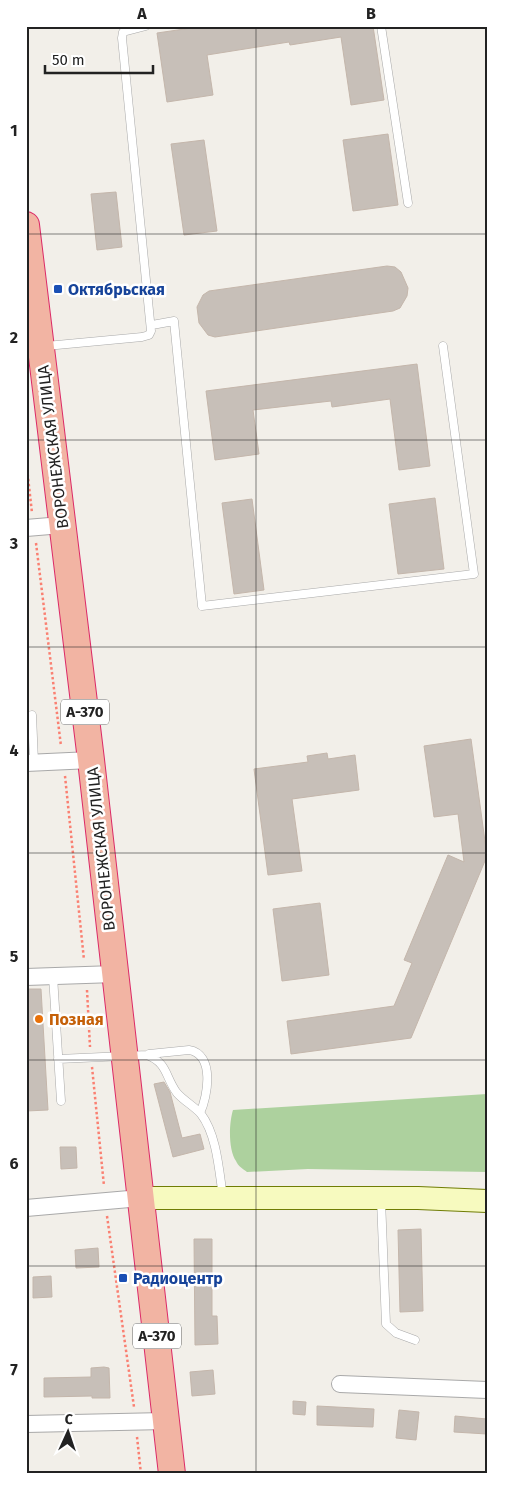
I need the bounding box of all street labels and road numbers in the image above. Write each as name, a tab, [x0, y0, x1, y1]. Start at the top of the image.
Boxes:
street label: ВОРОНЕЖСКАЯ УЛИЦА	[33, 363, 72, 530]
road number: А-370	[61, 700, 109, 724]
street label: ВОРОНЕЖСКАЯ УЛИЦА	[83, 765, 119, 932]
road number: А-370	[133, 1324, 181, 1348]

